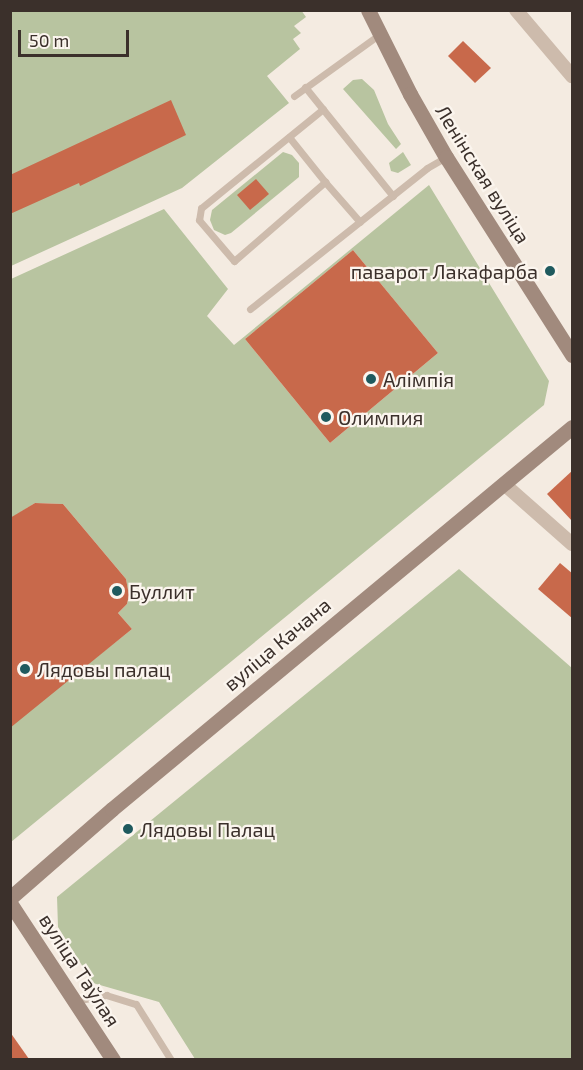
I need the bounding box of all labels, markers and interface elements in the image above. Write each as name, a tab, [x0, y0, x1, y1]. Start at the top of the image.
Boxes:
scale bar	[21, 18, 132, 56]
text: 50 m	[29, 29, 69, 51]
street label: Ленінская вуліца	[431, 100, 535, 248]
place label: паварот Лакафарба	[351, 259, 538, 283]
marker: паварот Лакафарба	[543, 264, 557, 278]
place label: Алімпія	[383, 367, 454, 391]
marker: Алімпія	[364, 372, 378, 386]
place label: Олимпия	[338, 405, 423, 429]
marker: Олимпия	[319, 410, 333, 424]
place label: Буллит	[129, 579, 195, 603]
marker: Буллит	[110, 584, 124, 598]
street label: вуліца Качана	[219, 592, 335, 696]
place label: Лядовы палац	[37, 657, 171, 681]
marker: Лядовы палац	[18, 662, 32, 676]
place label: Лядовы Палац	[140, 817, 275, 841]
marker: Лядовы Палац	[121, 822, 135, 836]
street label: вуліца Таўлая	[34, 909, 126, 1031]

